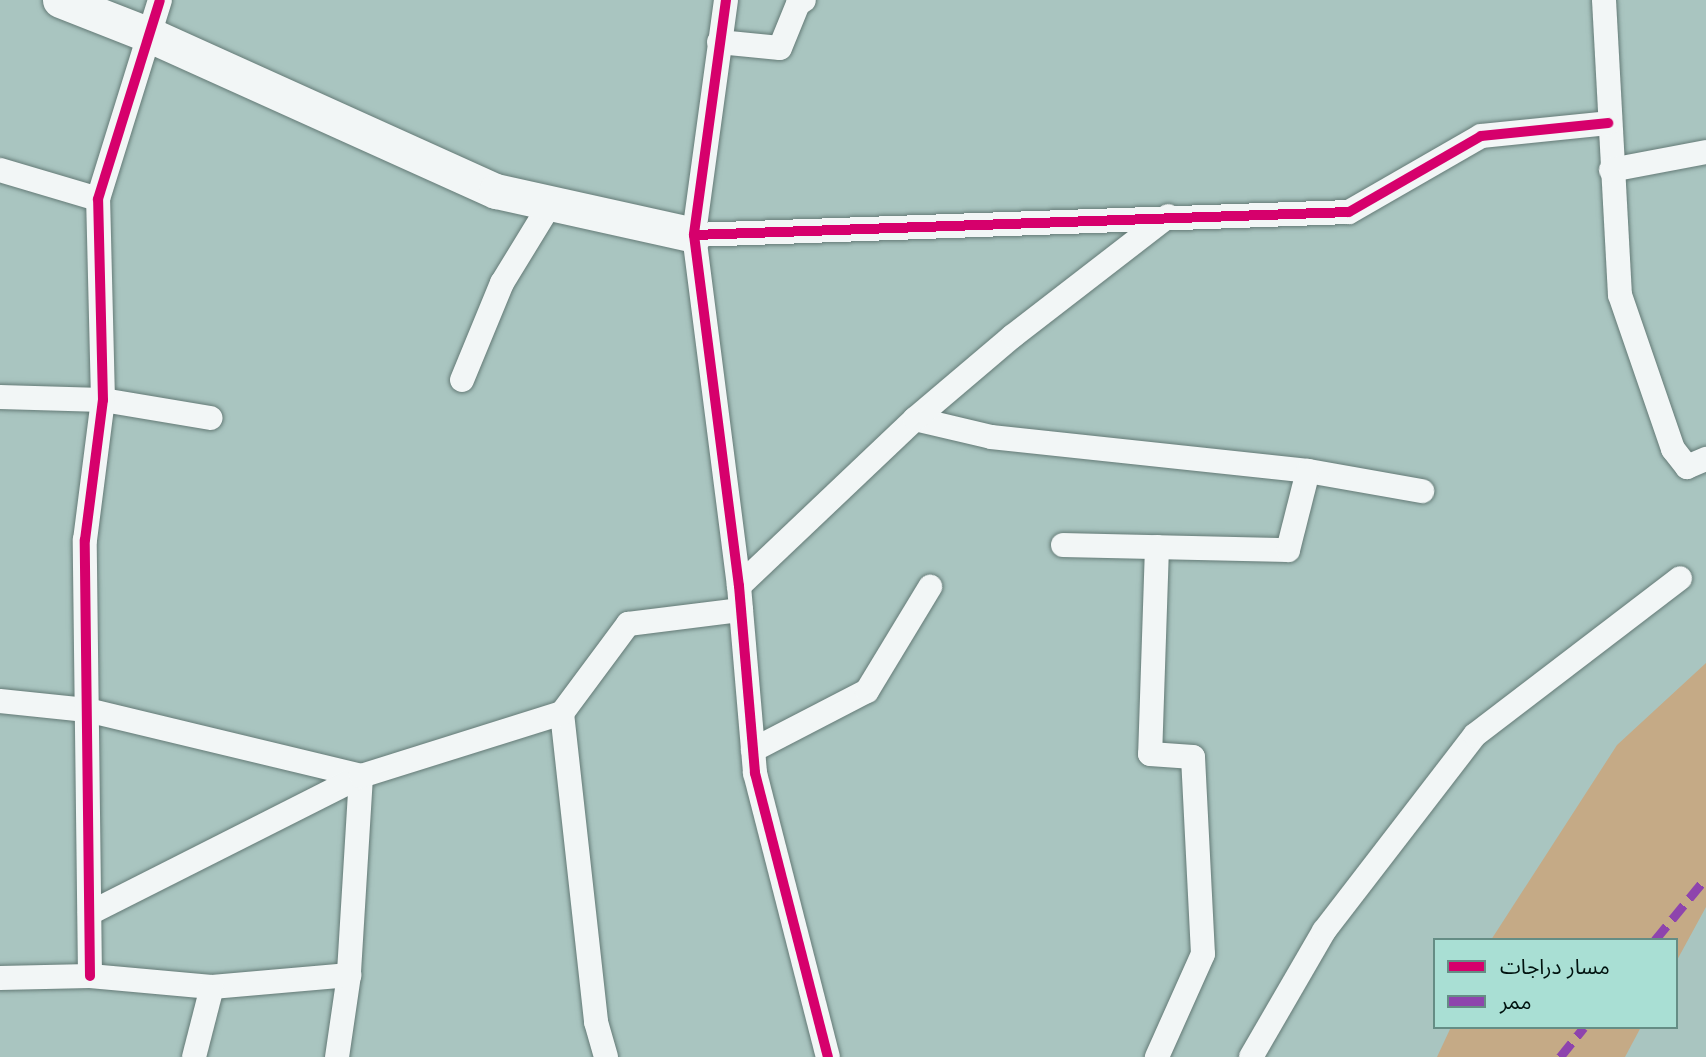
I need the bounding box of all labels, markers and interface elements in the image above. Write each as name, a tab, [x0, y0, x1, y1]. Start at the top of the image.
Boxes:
legend	[1433, 938, 1678, 1029]
text: مسار دراجات	[1500, 954, 1610, 979]
text: ممر	[1500, 989, 1531, 1014]

